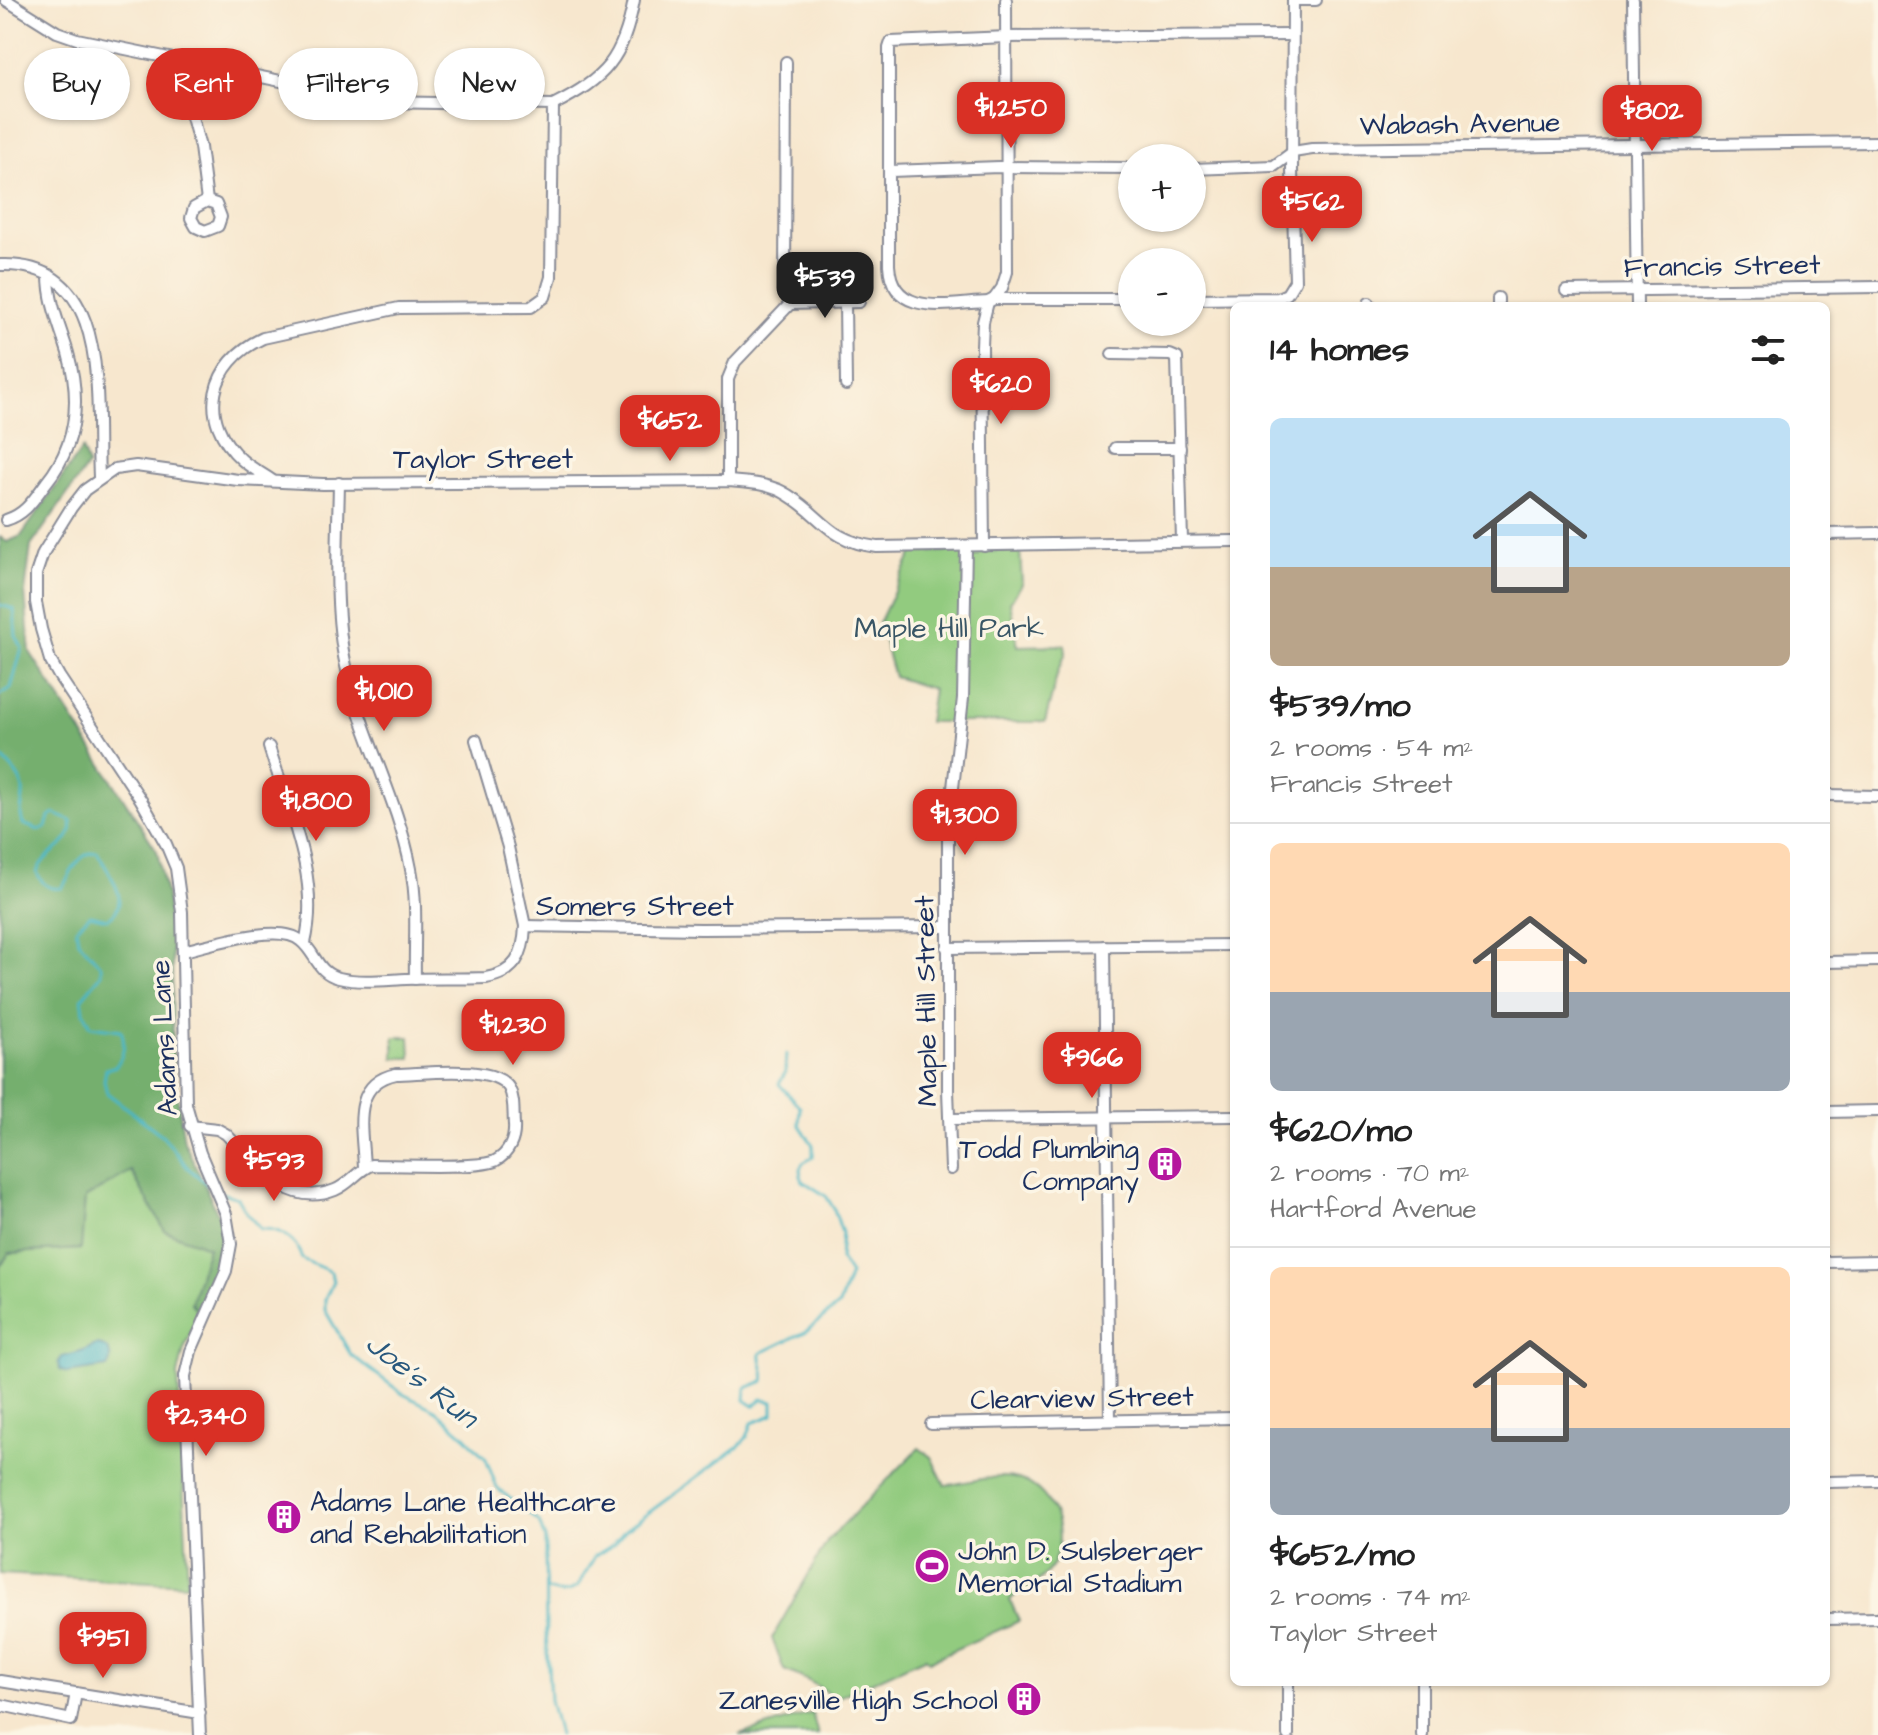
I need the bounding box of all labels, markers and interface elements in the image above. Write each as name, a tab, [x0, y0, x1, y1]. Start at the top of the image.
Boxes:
chip: Buy	[24, 48, 130, 120]
chip: Rent	[146, 48, 262, 120]
chip: Filters	[278, 48, 418, 120]
chip: New	[434, 48, 545, 120]
pin: $1,250	[946, 82, 1076, 150]
pin: $802	[1605, 85, 1699, 153]
text: $1,250	[975, 90, 1047, 126]
text: $802	[1621, 93, 1683, 129]
street label: Wabash Avenue	[1359, 103, 1561, 146]
map controls	[1118, 144, 1206, 336]
button: +	[1118, 144, 1206, 232]
pin: $562	[1265, 176, 1359, 244]
text: $562	[1280, 184, 1344, 220]
street label: Francis Street	[1623, 245, 1821, 288]
button: −	[1118, 248, 1206, 336]
pin: $539	[778, 252, 872, 320]
text: $539	[795, 260, 855, 296]
text: 14 homes	[1270, 326, 1409, 374]
icon: filters	[1746, 328, 1790, 372]
pin: $620	[954, 358, 1048, 426]
text: $620	[970, 366, 1032, 402]
pin: $652	[623, 395, 717, 463]
text: $652	[638, 403, 702, 439]
street label: Taylor Street	[393, 440, 574, 481]
icon: home	[1458, 470, 1602, 614]
park label: Maple Hill Park	[854, 609, 1044, 648]
pin: $1,010	[319, 665, 449, 733]
text: $1,010	[355, 673, 413, 709]
text: $539/mo	[1270, 682, 1411, 730]
text: 2 rooms · 54 m²	[1270, 730, 1473, 766]
text: Francis Street	[1270, 766, 1453, 802]
pin: $1,800	[251, 775, 381, 843]
text: $1,800	[280, 783, 352, 819]
pin: $1,300	[900, 789, 1030, 857]
text: $1,300	[931, 797, 999, 833]
street label: Somers Street	[536, 887, 735, 926]
street label: Maple Hill Street	[905, 894, 948, 1107]
icon: home	[1458, 895, 1602, 1039]
street label: Adams Lane	[141, 959, 188, 1117]
pin: $1,230	[448, 999, 578, 1067]
text: $1,230	[480, 1007, 546, 1043]
pin: $966	[1045, 1032, 1139, 1100]
text: $966	[1061, 1040, 1123, 1076]
text: $620/mo	[1270, 1107, 1412, 1155]
place label: Todd Plumbing Company	[959, 1130, 1139, 1203]
pin: $593	[227, 1135, 321, 1203]
text: $593	[244, 1143, 304, 1179]
building icon: Todd Plumbing Company	[1146, 1145, 1184, 1183]
text: 2 rooms · 70 m²	[1270, 1155, 1469, 1191]
text: Hartford Avenue	[1270, 1191, 1476, 1227]
icon: home	[1458, 1319, 1602, 1463]
water label: Joe's Run	[356, 1323, 489, 1440]
street label: Clearview Street	[970, 1377, 1195, 1420]
pin: $2,340	[141, 1390, 271, 1458]
text: $2,340	[165, 1398, 247, 1434]
place label: Adams Lane Healthcare and Rehabilitation	[310, 1483, 616, 1554]
building icon: Adams Lane Healthcare and Rehabilitation	[265, 1498, 303, 1536]
text: $652/mo	[1270, 1531, 1415, 1579]
place label: John D. Sulsberger Memorial Stadium	[958, 1532, 1203, 1603]
sports icon: John D. Sulsberger Memorial Stadium	[913, 1547, 951, 1585]
text: 2 rooms · 74 m²	[1270, 1579, 1471, 1615]
pin: $951	[56, 1612, 150, 1680]
text: Taylor Street	[1270, 1615, 1437, 1651]
text: $951	[77, 1620, 129, 1656]
building icon: Zanesville High School	[1005, 1680, 1043, 1718]
place label: Zanesville High School	[718, 1681, 998, 1721]

